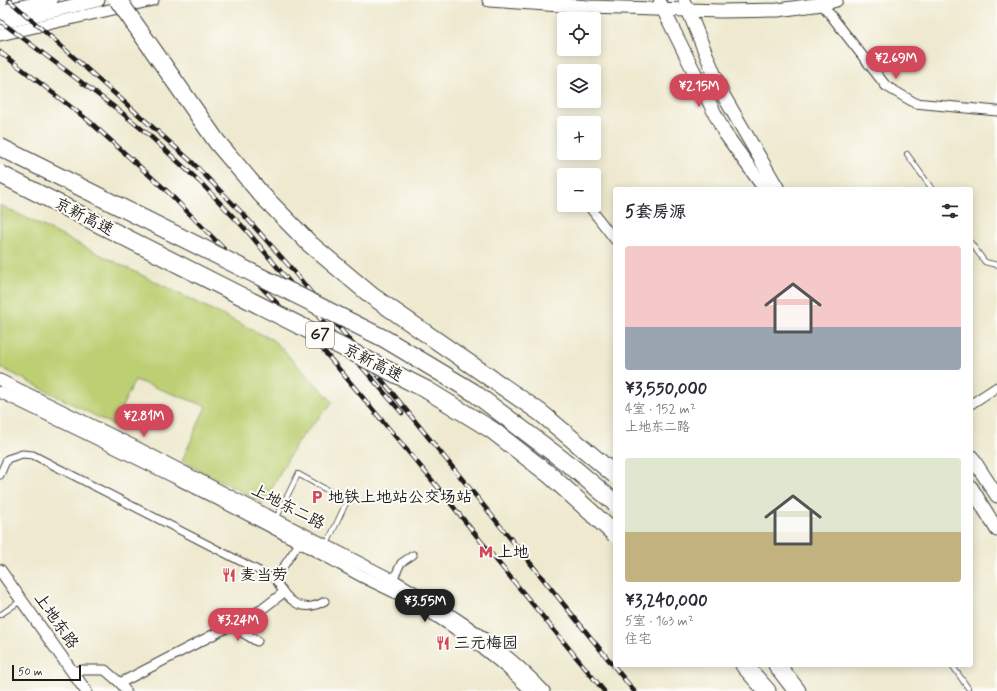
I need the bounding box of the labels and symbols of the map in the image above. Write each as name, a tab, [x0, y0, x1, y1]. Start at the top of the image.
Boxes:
pin: ¥2.69M	[863, 46, 929, 80]
pin: ¥2.15M	[666, 74, 732, 108]
street label: 京新高速	[51, 193, 117, 241]
road number: G7	[306, 322, 334, 348]
street label: 京新高速	[340, 339, 406, 387]
pin: ¥2.81M	[111, 404, 177, 438]
street label: 上地东二路	[248, 479, 328, 535]
place label: 地铁上地站公交场站	[328, 487, 472, 508]
parking icon: 地铁上地站公交场站	[309, 489, 325, 505]
place label: 上地	[497, 542, 529, 563]
metro station icon: 上地	[478, 544, 494, 560]
place label: 麦当劳	[240, 565, 288, 586]
restaurant icon: 麦当劳	[221, 567, 237, 583]
street label: 上地东路	[29, 589, 83, 653]
pin: ¥3.55M	[392, 589, 458, 623]
pin: ¥3.24M	[205, 608, 271, 642]
place label: 三元梅园	[454, 633, 518, 654]
restaurant icon: 三元梅园	[435, 635, 451, 651]
scale bar	[12, 663, 81, 682]

